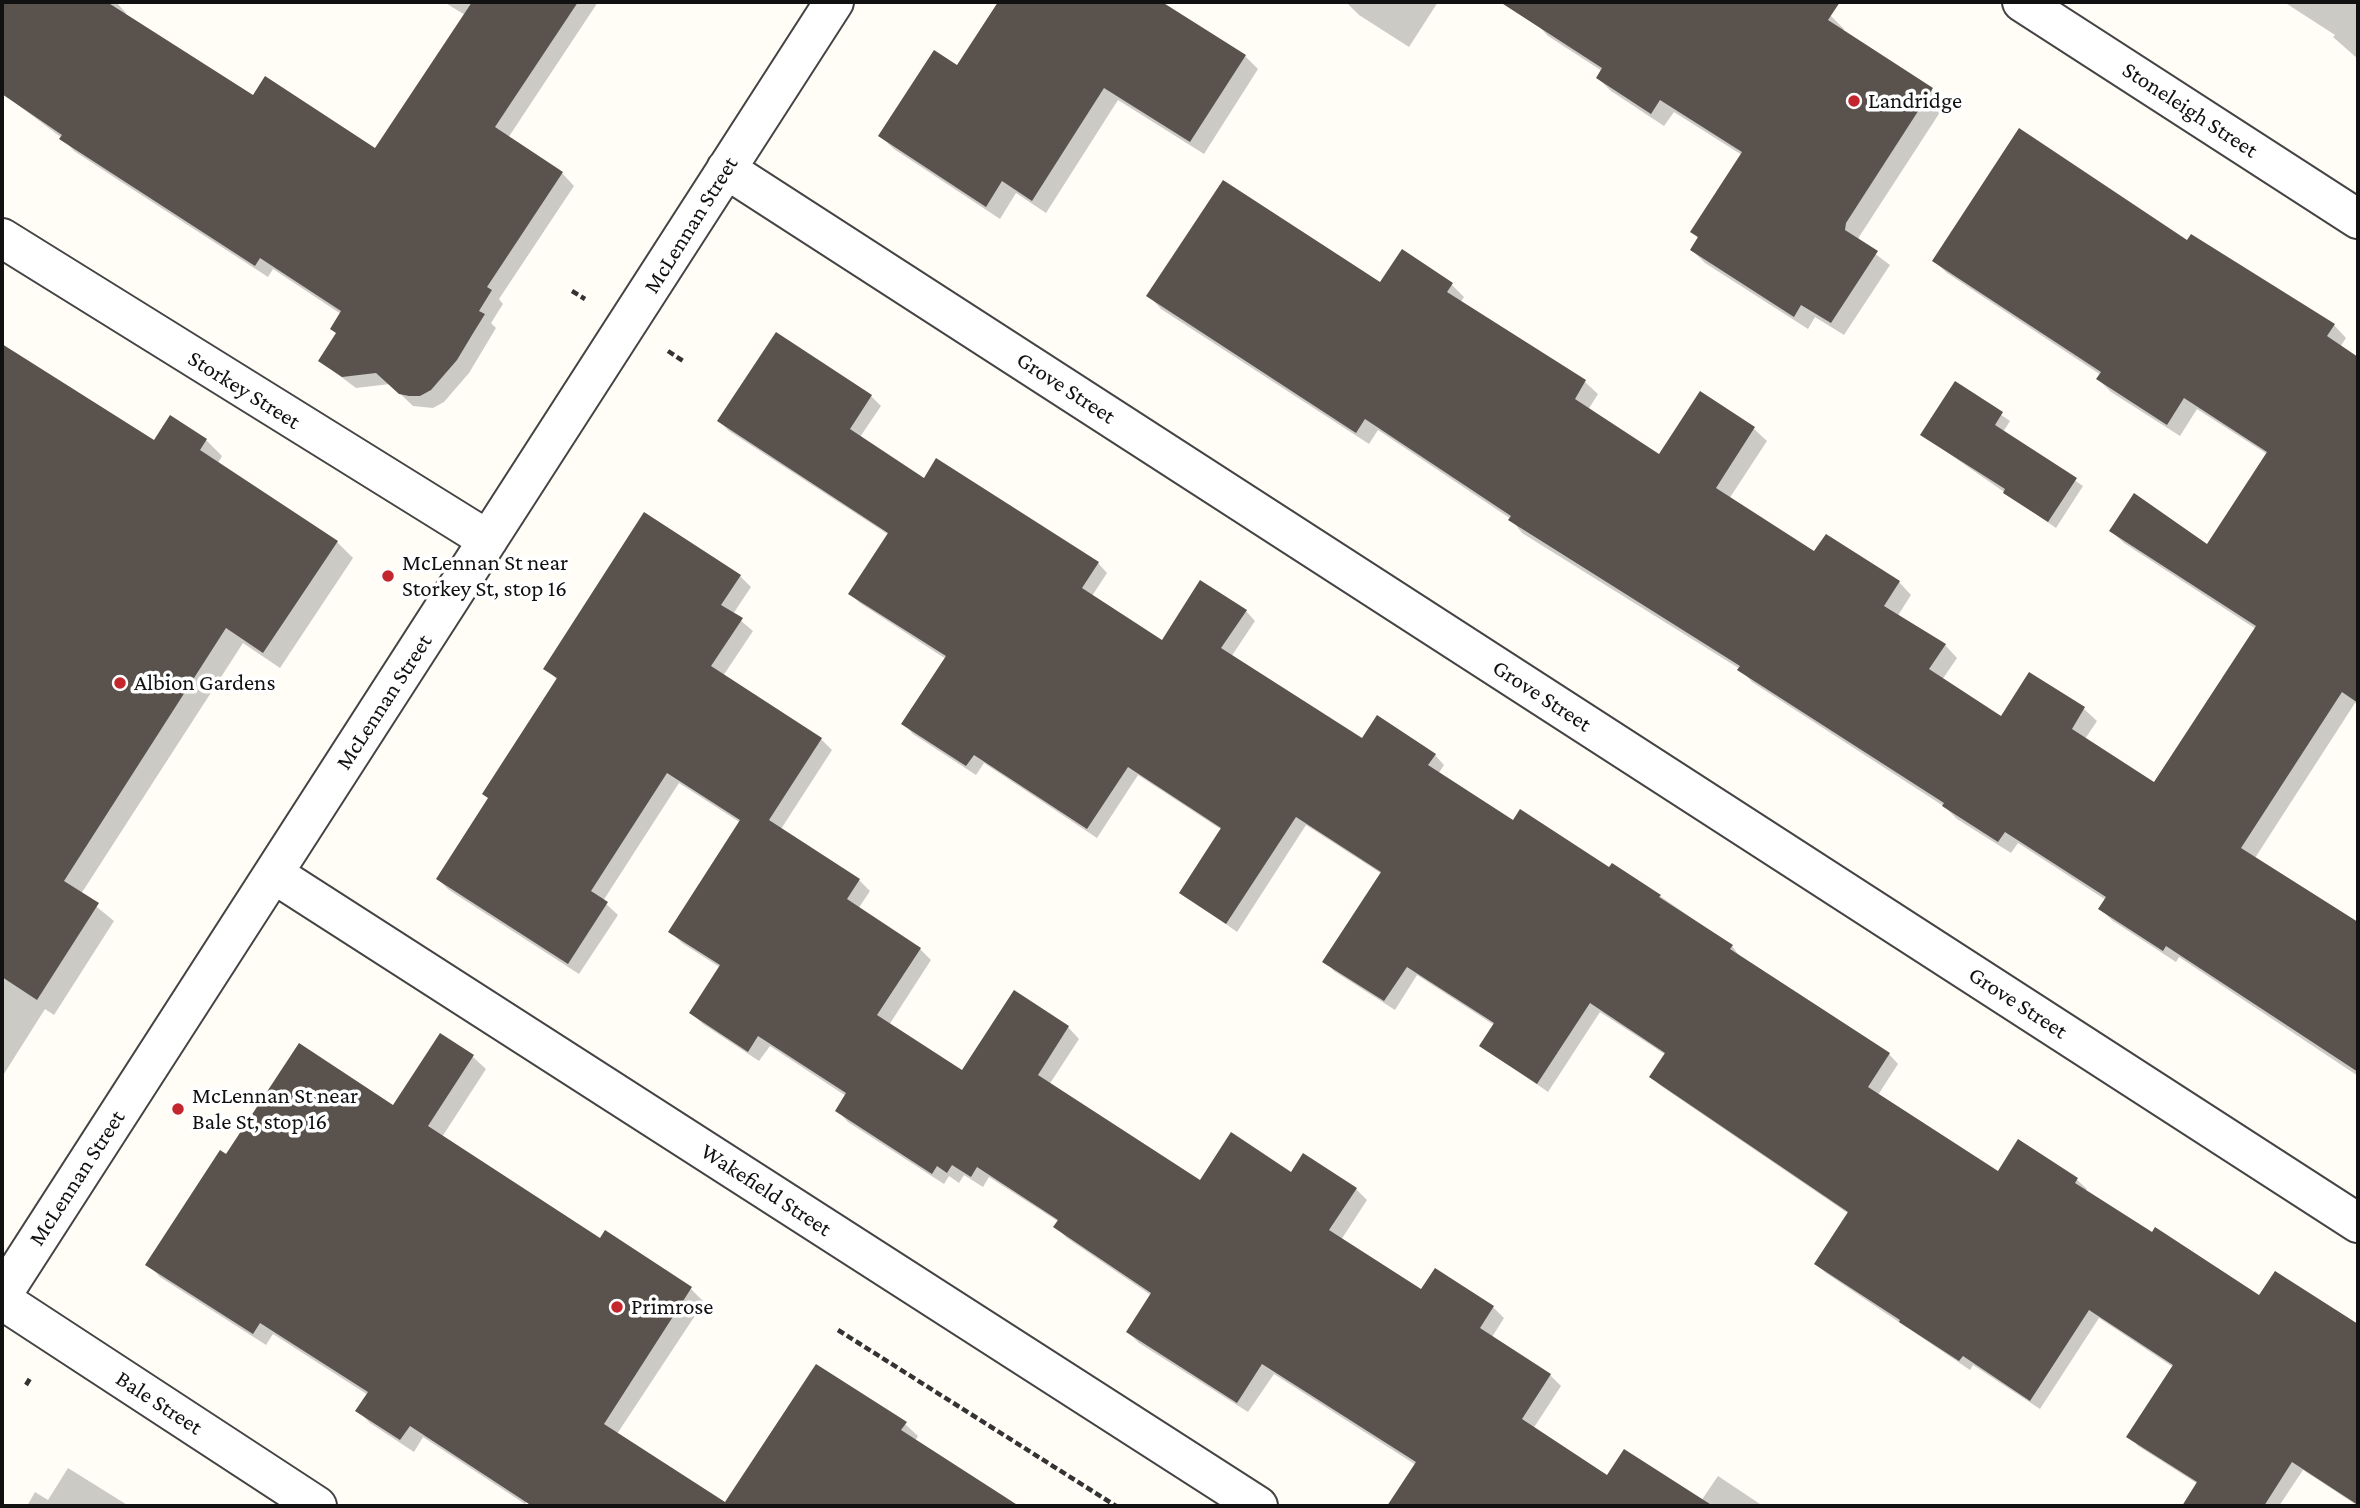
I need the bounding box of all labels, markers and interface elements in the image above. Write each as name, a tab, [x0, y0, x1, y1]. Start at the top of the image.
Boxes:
street label: Stoneleigh Street	[2117, 56, 2263, 164]
place label: Landridge	[1868, 87, 1962, 115]
marker: Landridge	[1846, 93, 1862, 109]
street label: McLennan Street	[638, 151, 744, 299]
street label: Storkey Street	[183, 345, 305, 435]
street label: Grove Street	[1011, 346, 1121, 430]
place label: McLennan St near Storkey St, stop 16	[402, 549, 568, 603]
marker: McLennan St near Storkey St, stop 16	[380, 568, 396, 584]
street label: McLennan Street	[330, 629, 438, 775]
street label: Grove Street	[1487, 654, 1597, 738]
place label: Albion Gardens	[134, 669, 276, 697]
marker: Albion Gardens	[112, 675, 128, 691]
street label: Grove Street	[1963, 961, 2073, 1045]
place label: McLennan St near Bale St, stop 16	[192, 1082, 358, 1136]
marker: McLennan St near Bale St, stop 16	[170, 1101, 186, 1117]
street label: McLennan Street	[23, 1105, 131, 1251]
street label: Wakefield Street	[695, 1137, 837, 1243]
place label: Primrose	[631, 1293, 713, 1321]
marker: Primrose	[609, 1299, 625, 1315]
street label: Bale Street	[111, 1365, 207, 1441]

